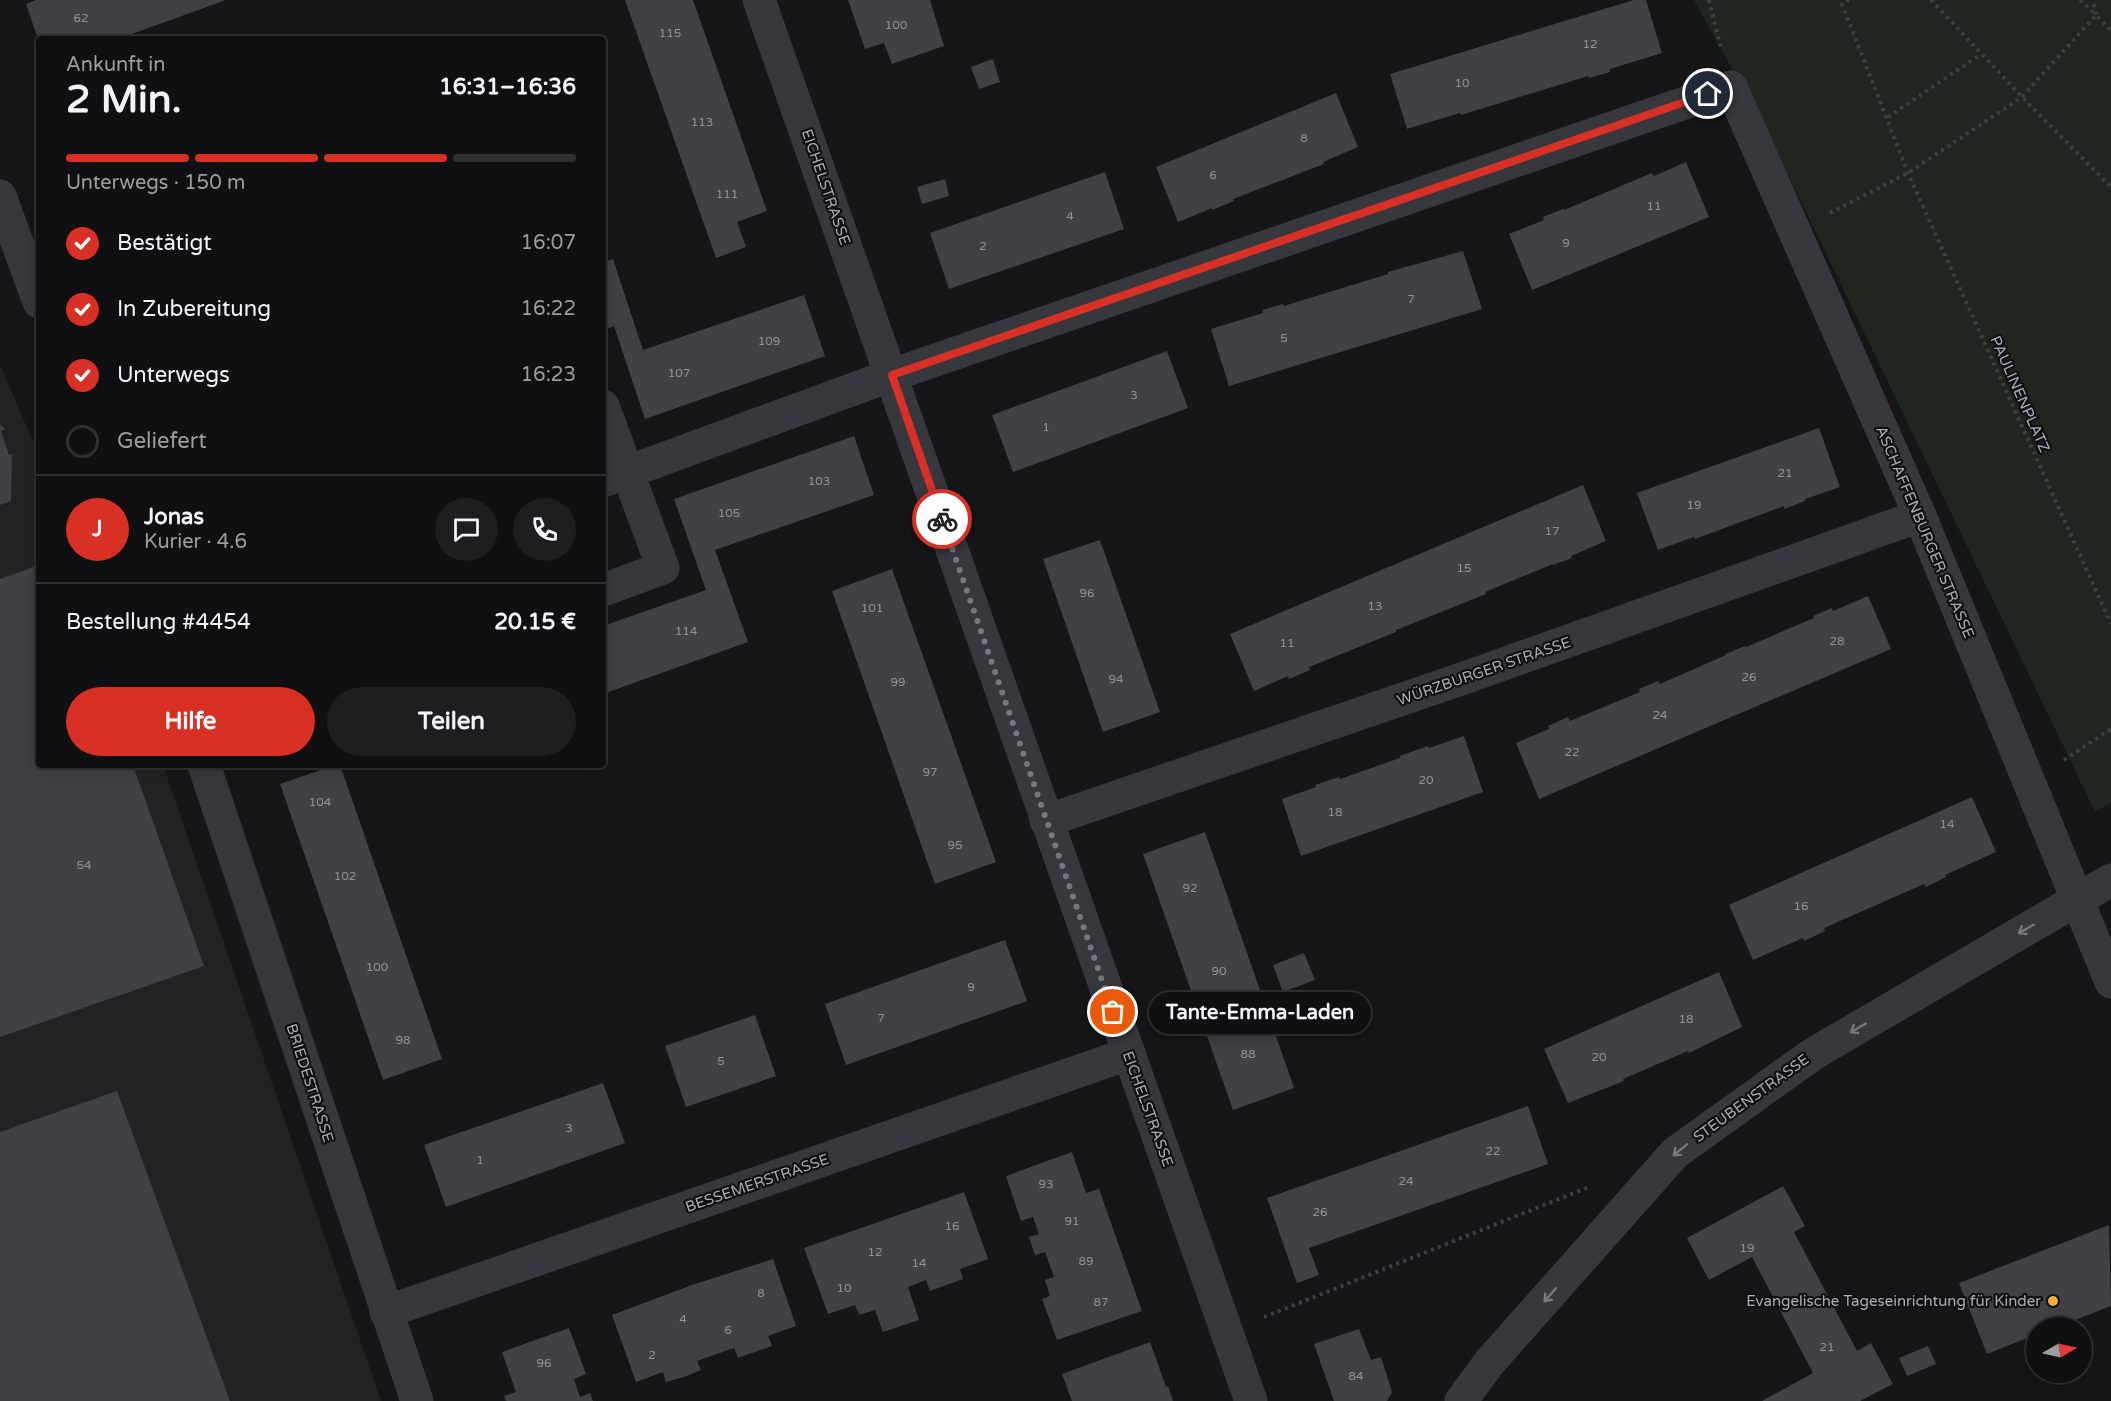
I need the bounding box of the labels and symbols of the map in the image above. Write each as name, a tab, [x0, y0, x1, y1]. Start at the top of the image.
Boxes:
house number: 62	[73, 11, 89, 25]
house number: 100	[885, 18, 908, 32]
house number: 115	[659, 26, 681, 40]
house number: 12	[1582, 37, 1598, 51]
pin	[1682, 68, 1733, 119]
house number: 10	[1454, 76, 1470, 90]
house number: 113	[691, 115, 713, 129]
street label: EICHELSTRASSE	[798, 127, 854, 247]
house number: 8	[1300, 131, 1308, 145]
house number: 6	[1209, 168, 1217, 182]
house number: 111	[716, 187, 738, 201]
house number: 11	[1646, 199, 1662, 213]
house number: 4	[1066, 209, 1074, 223]
house number: 9	[1562, 236, 1570, 250]
house number: 2	[979, 239, 987, 253]
house number: 7	[1407, 292, 1415, 306]
house number: 5	[1280, 331, 1288, 345]
street label: PAULINENPLATZ	[1986, 333, 2054, 455]
house number: 109	[758, 334, 780, 348]
house number: 107	[668, 366, 690, 380]
house number: 3	[1130, 388, 1138, 402]
house number: 1	[1042, 420, 1050, 434]
street label: ASCHAFFENBURGER STRASSE	[1872, 423, 1978, 641]
house number: 21	[1777, 466, 1793, 480]
house number: 103	[808, 474, 830, 488]
courier	[912, 489, 972, 549]
house number: 19	[1686, 498, 1702, 512]
house number: 105	[718, 506, 740, 520]
house number: 17	[1544, 524, 1560, 538]
house number: 15	[1456, 561, 1472, 575]
house number: 96	[1079, 586, 1095, 600]
house number: 13	[1367, 599, 1383, 613]
house number: 101	[861, 601, 883, 615]
house number: 114	[675, 624, 698, 638]
street label: WÜRZBURGER STRASSE	[1395, 633, 1573, 709]
house number: 28	[1829, 634, 1845, 648]
house number: 11	[1279, 636, 1295, 650]
house number: 26	[1741, 670, 1757, 684]
house number: 94	[1108, 672, 1124, 686]
house number: 99	[890, 675, 906, 689]
house number: 24	[1652, 708, 1668, 722]
house number: 22	[1564, 745, 1580, 759]
house number: 97	[922, 765, 938, 779]
house number: 20	[1418, 773, 1434, 787]
house number: 104	[309, 795, 332, 809]
house number: 18	[1327, 805, 1343, 819]
house number: 14	[1939, 817, 1955, 831]
house number: 95	[947, 838, 963, 852]
house number: 54	[76, 858, 92, 872]
house number: 102	[334, 869, 356, 883]
house number: 92	[1182, 881, 1198, 895]
house number: 16	[1793, 899, 1809, 913]
one-way arrow	[2018, 923, 2035, 935]
house number: 100	[366, 960, 389, 974]
house number: 90	[1211, 964, 1227, 978]
house number: 9	[967, 980, 975, 994]
pin	[1087, 986, 1138, 1037]
callout: Tante-Emma-Laden	[1149, 991, 1371, 1033]
house number: 7	[877, 1011, 885, 1025]
house number: 18	[1678, 1012, 1694, 1026]
street label: BRIEDESTRASSE	[282, 1021, 338, 1145]
one-way arrow	[1850, 1022, 1867, 1034]
house number: 98	[395, 1033, 411, 1047]
house number: 88	[1240, 1047, 1256, 1061]
street label: EICHELSTRASSE	[1119, 1049, 1177, 1169]
house number: 20	[1591, 1050, 1607, 1064]
street label: STEUBENSTRASSE	[1690, 1050, 1812, 1146]
house number: 5	[717, 1054, 725, 1068]
house number: 3	[565, 1121, 573, 1135]
house number: 22	[1485, 1144, 1501, 1158]
one-way arrow	[1672, 1144, 1688, 1157]
street label: BESSEMERSTRASSE	[683, 1150, 831, 1216]
house number: 1	[476, 1153, 484, 1167]
house number: 24	[1398, 1174, 1414, 1188]
house number: 93	[1038, 1177, 1054, 1191]
house number: 26	[1312, 1205, 1328, 1219]
house number: 91	[1064, 1214, 1080, 1228]
house number: 16	[944, 1219, 960, 1233]
house number: 19	[1739, 1241, 1755, 1255]
house number: 12	[867, 1245, 883, 1259]
house number: 89	[1078, 1254, 1094, 1268]
house number: 14	[911, 1256, 927, 1270]
house number: 10	[836, 1281, 852, 1295]
house number: 8	[757, 1286, 765, 1300]
one-way arrow	[1543, 1287, 1557, 1302]
place label: Evangelische Tageseinrichtung für Kinder	[1746, 1292, 2041, 1310]
marker: Evangelische Tageseinrichtung für Kinder	[2046, 1294, 2060, 1308]
house number: 87	[1093, 1295, 1109, 1309]
house number: 4	[679, 1312, 687, 1326]
north arrow	[2026, 1317, 2092, 1383]
house number: 6	[724, 1323, 732, 1337]
house number: 21	[1819, 1340, 1835, 1354]
house number: 2	[648, 1348, 656, 1362]
house number: 96	[536, 1356, 552, 1370]
house number: 84	[1348, 1369, 1364, 1383]

